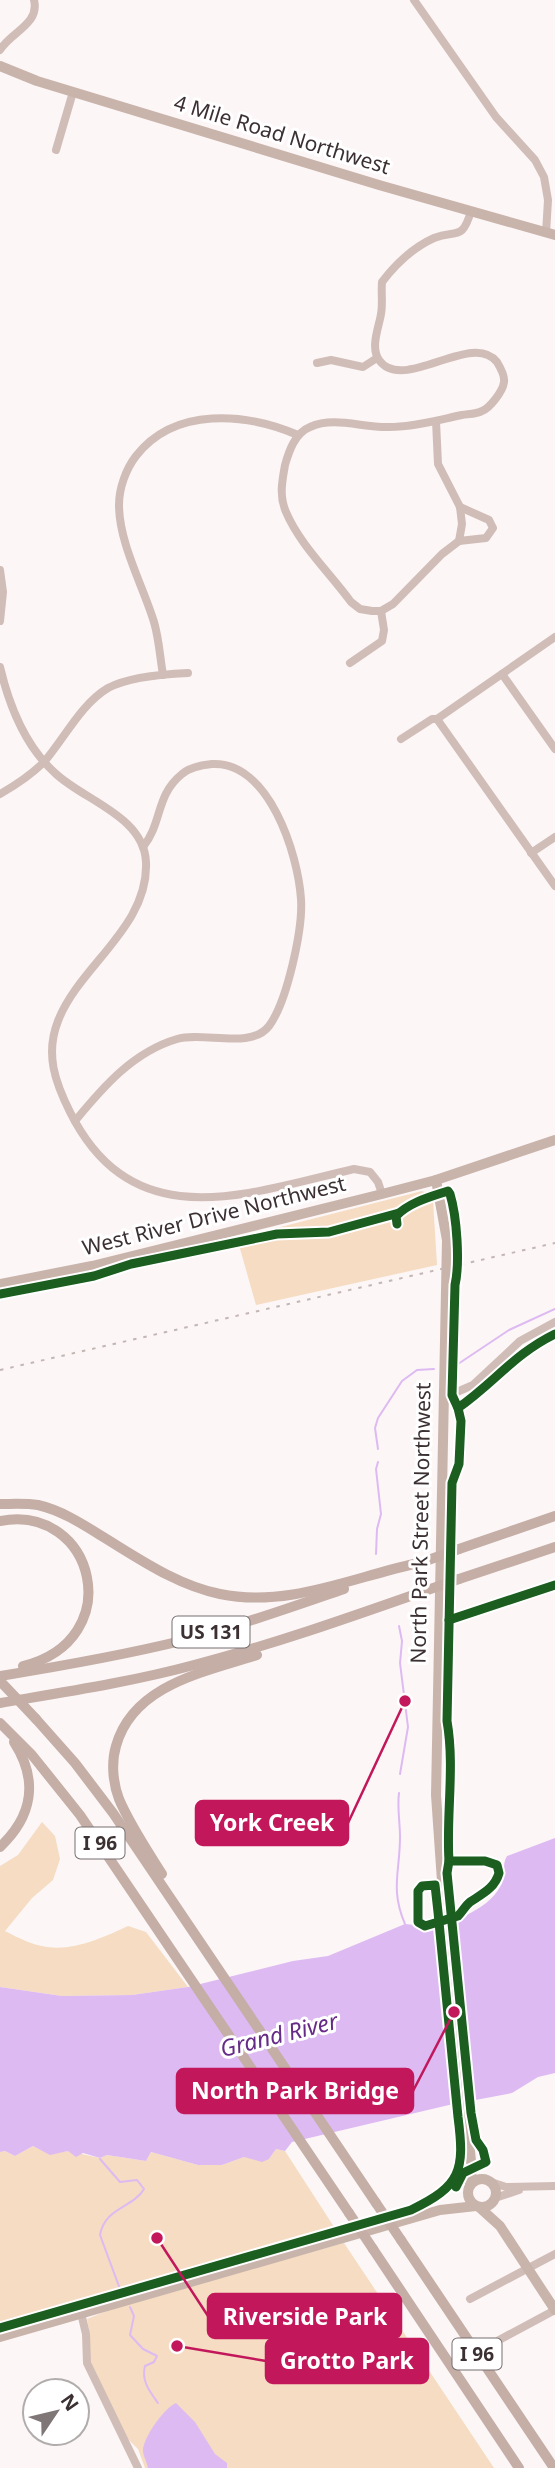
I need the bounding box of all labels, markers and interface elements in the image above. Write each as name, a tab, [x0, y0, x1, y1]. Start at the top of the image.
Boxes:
street label: 4 Mile Road Northwest	[171, 88, 394, 180]
street label: West River Drive Northwest	[79, 1169, 349, 1261]
street label: North Park Street Northwest	[404, 1382, 436, 1664]
road number: US 131	[172, 1616, 249, 1648]
callout: York Creek	[196, 1801, 348, 1845]
text: York Creek	[210, 1806, 335, 1838]
road number: I 96	[76, 1828, 124, 1858]
water label: Grand River	[216, 2004, 342, 2064]
callout: North Park Bridge	[177, 2069, 413, 2113]
text: North Park Bridge	[191, 2074, 399, 2106]
callout: Riverside Park	[208, 2294, 401, 2338]
text: Riverside Park	[223, 2300, 388, 2332]
road number: I 96	[452, 2338, 502, 2370]
callout: Grotto Park	[266, 2339, 428, 2383]
text: Grotto Park	[280, 2344, 415, 2376]
north arrow	[21, 2377, 91, 2447]
text: N	[55, 2388, 85, 2416]

